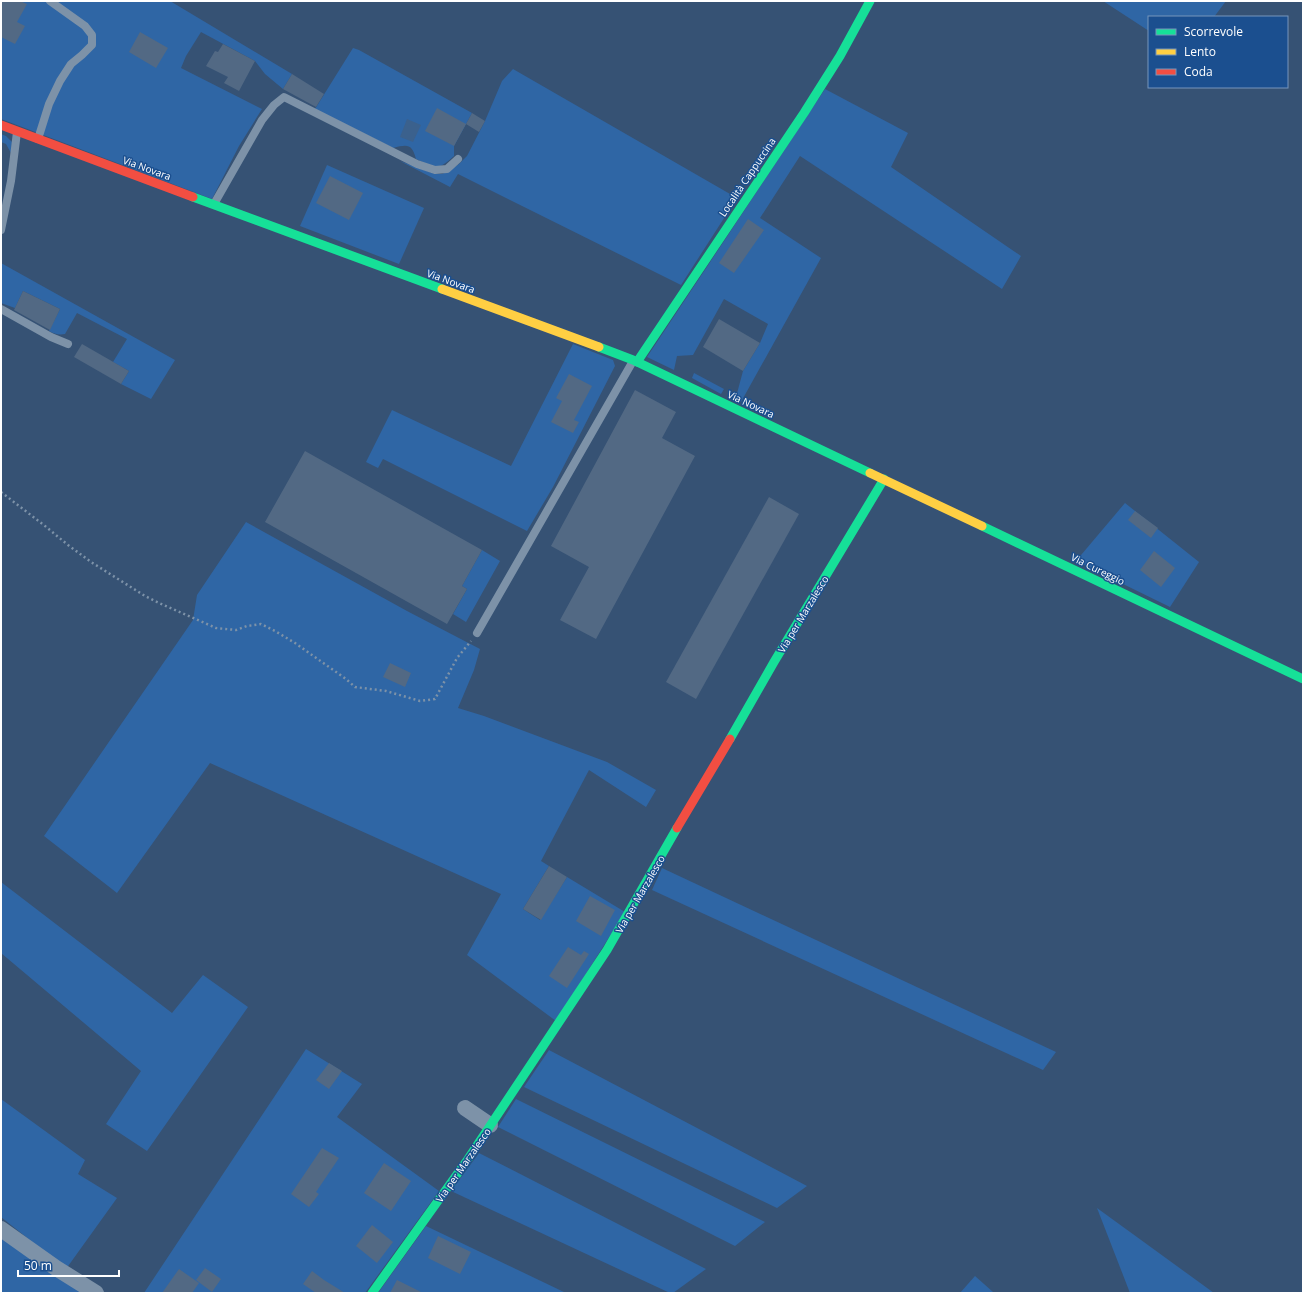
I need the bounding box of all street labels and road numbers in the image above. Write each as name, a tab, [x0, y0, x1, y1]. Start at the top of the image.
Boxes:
street label: Località Cappuccina	[715, 135, 779, 219]
street label: Via Novara	[121, 153, 173, 183]
street label: Via Novara	[425, 266, 477, 296]
street label: Via Novara	[725, 387, 777, 421]
street label: Via Cureggio	[1069, 550, 1127, 588]
street label: Via per Marzalesco	[774, 573, 832, 655]
street label: Via per Marzalesco	[612, 853, 668, 935]
street label: Via per Marzalesco	[432, 1125, 494, 1205]

